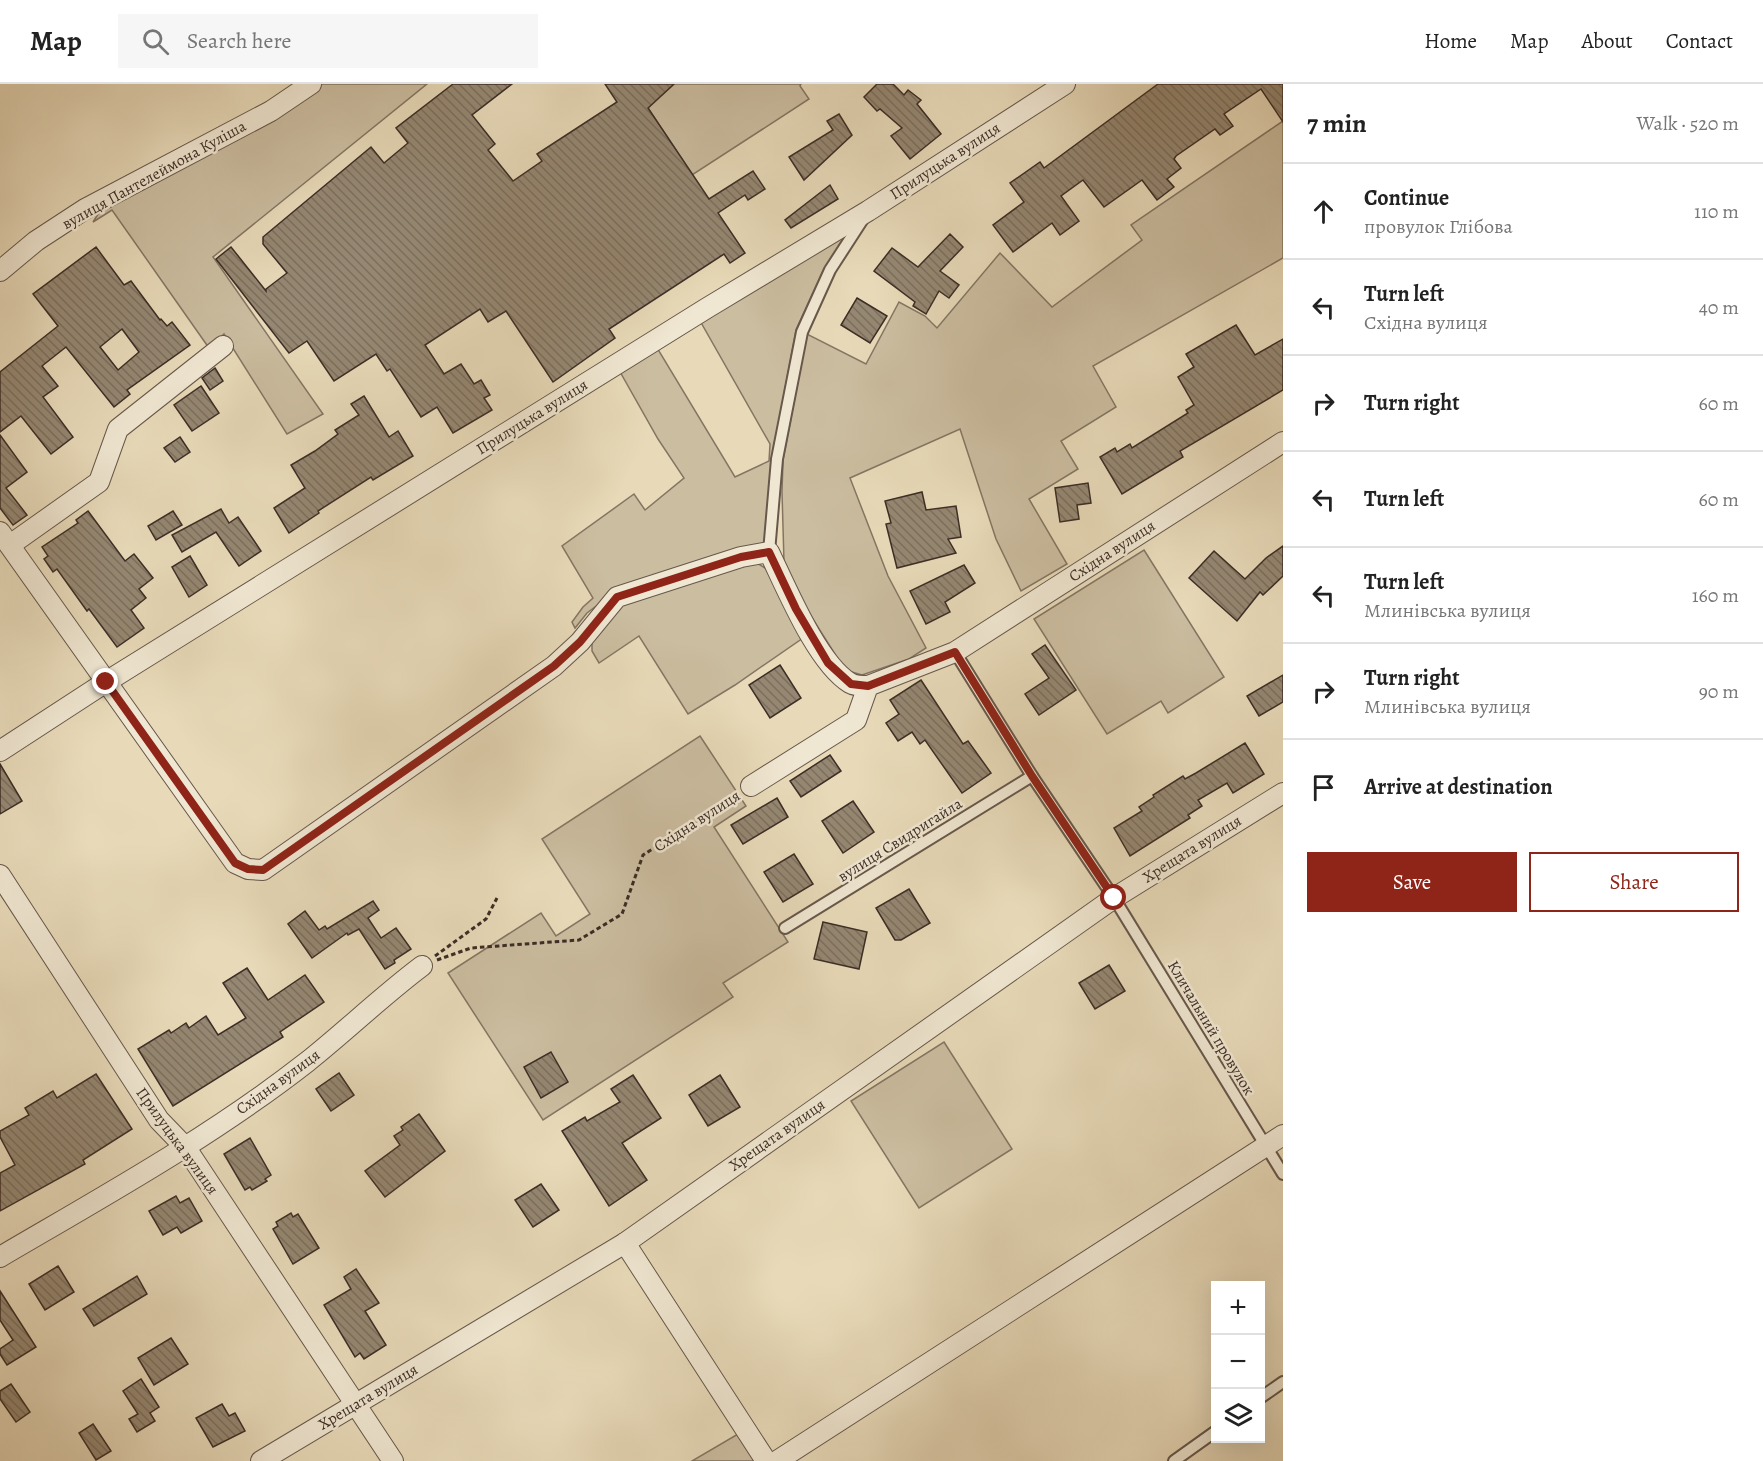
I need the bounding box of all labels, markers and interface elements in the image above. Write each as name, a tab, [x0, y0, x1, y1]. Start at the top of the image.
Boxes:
search box	[118, 14, 538, 68]
text: Map	[30, 22, 82, 60]
icon: search	[139, 25, 172, 58]
text: Search here	[187, 26, 291, 56]
text: Home	[1424, 27, 1477, 55]
text: Map	[1510, 27, 1548, 55]
text: About	[1581, 27, 1633, 55]
text: Contact	[1666, 27, 1733, 55]
text: 7 min	[1307, 106, 1367, 141]
text: Walk · 520 m	[1637, 110, 1739, 137]
street label: вулиця Пантелеймона Куліша	[58, 115, 251, 235]
street label: Прилуцька вулиця	[886, 117, 1005, 205]
text: Continue	[1364, 183, 1449, 213]
icon: ahead	[1307, 195, 1340, 228]
text: 110 m	[1694, 198, 1739, 225]
text: провулок Глібова	[1364, 213, 1513, 240]
text: Turn left	[1364, 279, 1444, 309]
icon: left	[1307, 291, 1340, 324]
text: 40 m	[1699, 294, 1739, 321]
text: Східна вулиця	[1364, 309, 1488, 336]
street label: Прилуцька вулиця	[472, 374, 592, 460]
icon: right	[1307, 387, 1340, 420]
text: Turn right	[1364, 388, 1460, 418]
text: 60 m	[1699, 390, 1739, 417]
icon: left	[1307, 483, 1340, 516]
text: Turn left	[1364, 484, 1444, 514]
text: 60 m	[1699, 486, 1739, 513]
street label: Східна вулиця	[1065, 515, 1160, 587]
text: Turn left	[1364, 567, 1444, 597]
icon: left	[1307, 579, 1340, 612]
text: 160 m	[1692, 582, 1739, 609]
text: Млинівська вулиця	[1364, 597, 1531, 624]
text: Turn right	[1364, 663, 1460, 693]
route end	[92, 668, 118, 694]
icon: right	[1307, 675, 1340, 708]
text: 90 m	[1699, 678, 1739, 705]
text: Млинівська вулиця	[1364, 693, 1531, 720]
icon: arrive	[1307, 771, 1340, 804]
text: Arrive at destination	[1364, 772, 1553, 802]
street label: Східна вулиця	[650, 785, 745, 857]
street label: вулиця Свидригайла	[834, 792, 967, 887]
street label: Хрещата вулиця	[1138, 810, 1246, 888]
button: Save	[1307, 852, 1517, 912]
button: Share	[1529, 852, 1739, 912]
route start	[1100, 884, 1126, 910]
street label: Кличальний провулок	[1162, 957, 1260, 1099]
street label: Східна вулиця	[232, 1044, 325, 1120]
street label: Прилуцька вулиця	[131, 1083, 224, 1199]
street label: Хрещата вулиця	[724, 1093, 830, 1176]
map controls	[1211, 1281, 1265, 1443]
button: +	[1211, 1281, 1265, 1335]
button: −	[1211, 1335, 1265, 1389]
street label: Хрещата вулиця	[314, 1358, 422, 1435]
button: layers	[1211, 1389, 1265, 1443]

